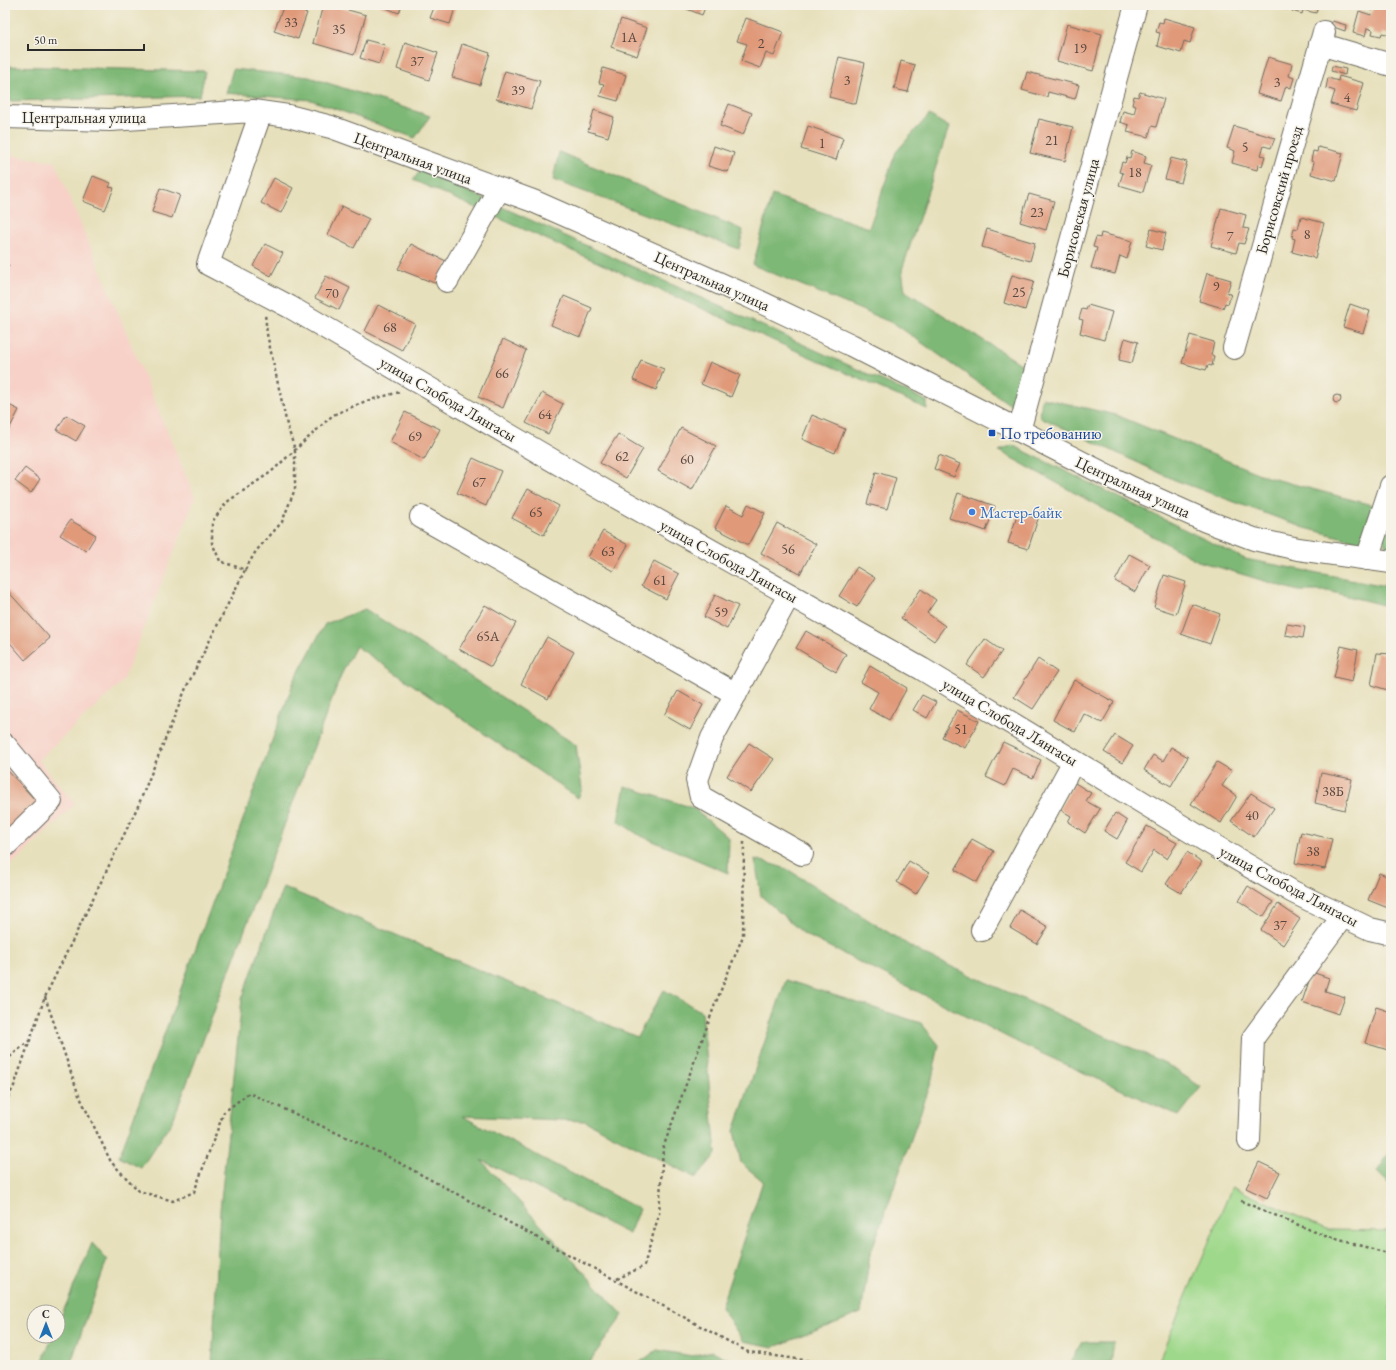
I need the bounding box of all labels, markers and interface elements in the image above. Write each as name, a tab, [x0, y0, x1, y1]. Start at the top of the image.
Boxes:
house number: 33	[284, 13, 298, 31]
house number: 35	[332, 20, 346, 38]
scale bar	[28, 26, 144, 52]
house number: 1А	[621, 28, 638, 46]
text: 50 m	[34, 32, 58, 48]
house number: 2	[758, 34, 765, 52]
house number: 19	[1073, 39, 1087, 57]
house number: 37	[410, 52, 424, 70]
house number: 3	[844, 71, 851, 89]
house number: 3	[1274, 73, 1281, 91]
house number: 39	[511, 81, 525, 99]
house number: 4	[1344, 88, 1351, 106]
street label: Центральная улица	[22, 107, 147, 128]
street label: Борисовский проезд	[1251, 123, 1308, 257]
street label: Центральная улица	[351, 127, 476, 189]
house number: 21	[1045, 131, 1059, 149]
house number: 1	[819, 134, 825, 152]
house number: 5	[1242, 138, 1248, 156]
street label: Борисовская улица	[1052, 155, 1104, 280]
house number: 18	[1128, 163, 1142, 181]
house number: 23	[1030, 203, 1044, 221]
house number: 8	[1304, 225, 1311, 243]
house number: 7	[1227, 227, 1234, 245]
street label: Центральная улица	[651, 246, 774, 316]
house number: 9	[1213, 277, 1220, 295]
house number: 25	[1012, 283, 1026, 301]
house number: 70	[325, 284, 339, 302]
house number: 68	[383, 318, 397, 336]
street label: улица Слобода Лянгасы	[376, 351, 520, 447]
house number: 66	[495, 364, 509, 382]
house number: 64	[538, 405, 552, 423]
place label: По требованию	[1000, 423, 1101, 444]
house number: 69	[408, 427, 422, 445]
marker: По требованию	[987, 428, 997, 438]
house number: 62	[615, 447, 629, 465]
house number: 60	[680, 450, 694, 468]
street label: Центральная улица	[1072, 451, 1194, 523]
house number: 67	[472, 473, 486, 491]
place label: Мастер-байк	[980, 502, 1063, 523]
house number: 65	[529, 503, 543, 521]
marker: Мастер-байк	[967, 507, 977, 517]
street label: улица Слобода Лянгасы	[656, 514, 802, 608]
house number: 56	[781, 540, 795, 558]
house number: 63	[601, 542, 615, 560]
house number: 61	[653, 571, 667, 589]
house number: 59	[714, 603, 728, 621]
house number: 65А	[476, 627, 500, 645]
street label: улица Слобода Лянгасы	[938, 673, 1082, 771]
house number: 51	[954, 720, 968, 738]
house number: 38Б	[1322, 782, 1344, 800]
house number: 40	[1245, 806, 1259, 824]
street label: улица Слобода Лянгасы	[1216, 840, 1362, 932]
house number: 38	[1306, 842, 1320, 860]
house number: 37	[1273, 916, 1287, 934]
north arrow	[26, 1304, 66, 1344]
text: С	[42, 1307, 50, 1321]

